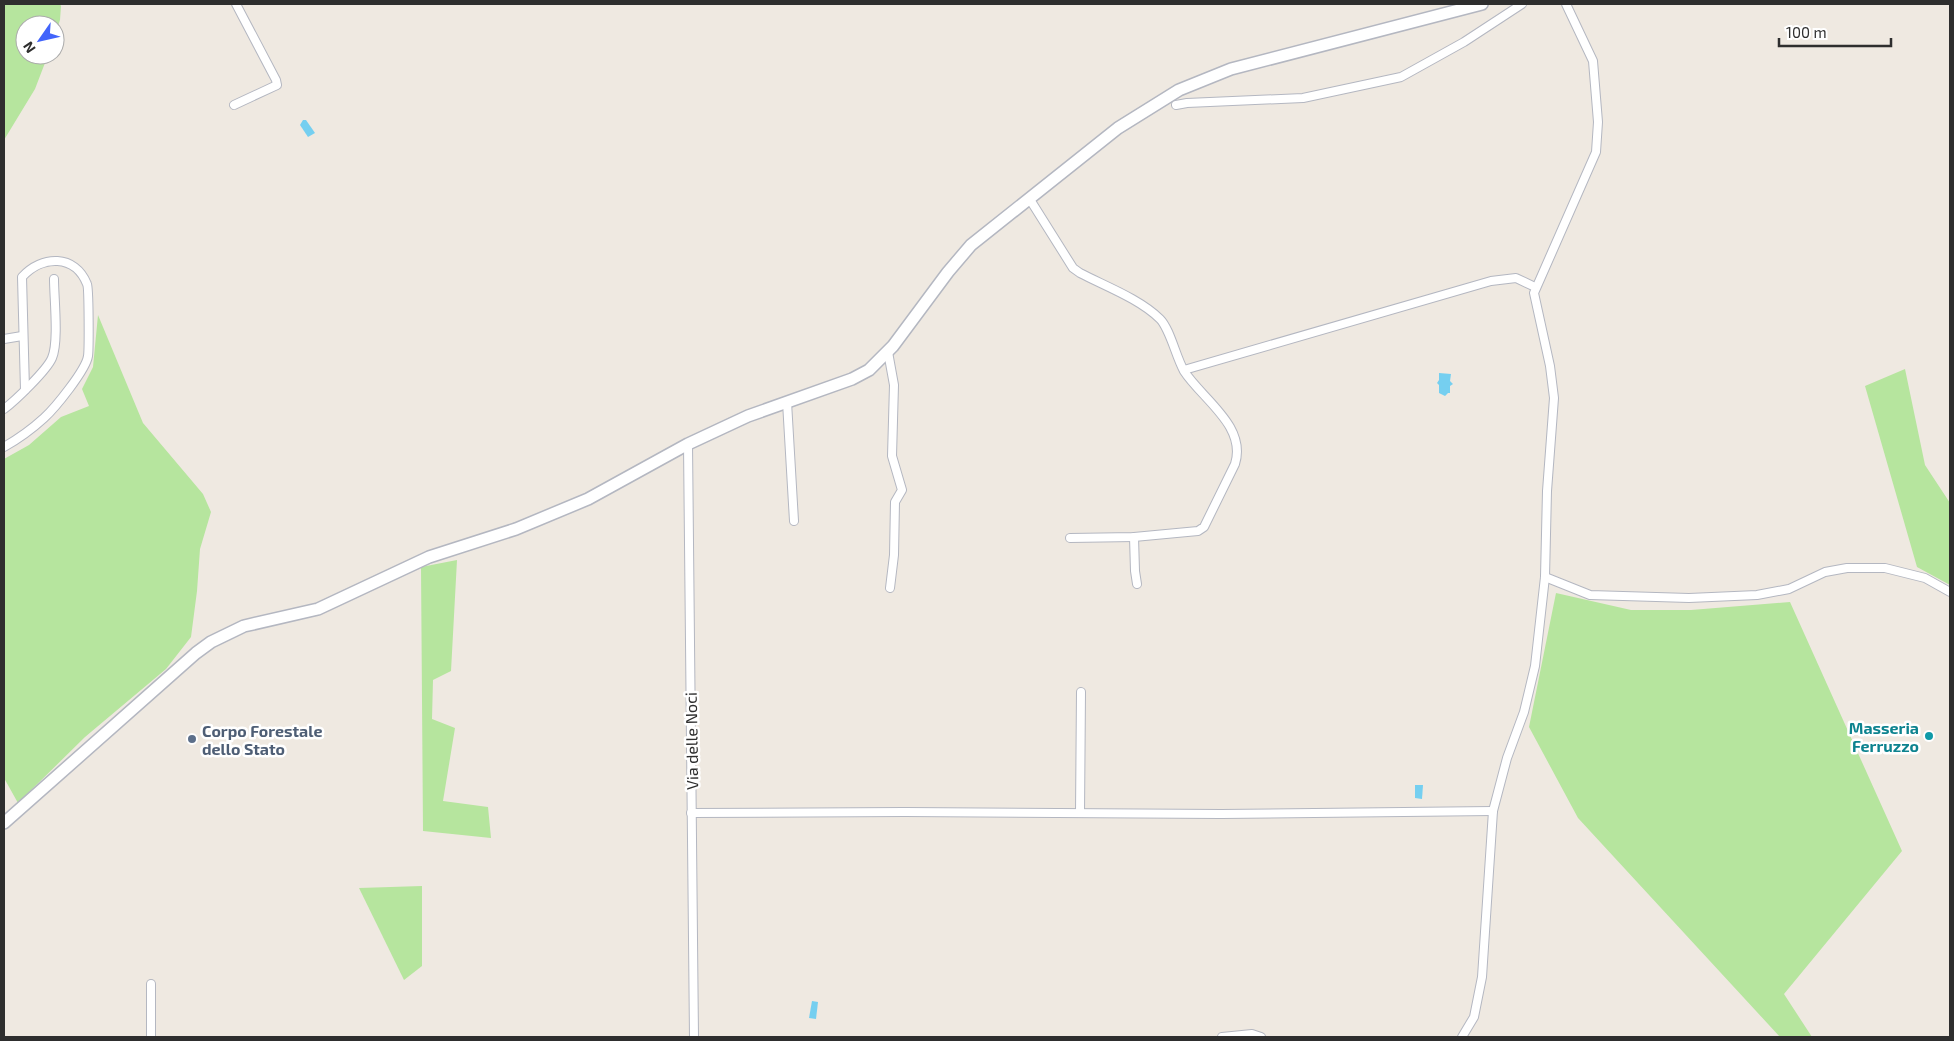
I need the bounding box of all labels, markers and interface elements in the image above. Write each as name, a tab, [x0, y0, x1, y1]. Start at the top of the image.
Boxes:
north arrow	[15, 15, 65, 65]
scale bar	[1779, 15, 1892, 47]
text: 100 m	[1786, 23, 1827, 41]
text: N	[19, 39, 39, 56]
street label: Via delle Noci	[681, 692, 701, 790]
place label: Masseria Ferruzzo	[1849, 718, 1919, 755]
place label: Corpo Forestale dello Stato	[202, 721, 322, 758]
marker: Masseria Ferruzzo	[1923, 730, 1935, 742]
marker: Corpo Forestale dello Stato	[186, 733, 198, 745]

